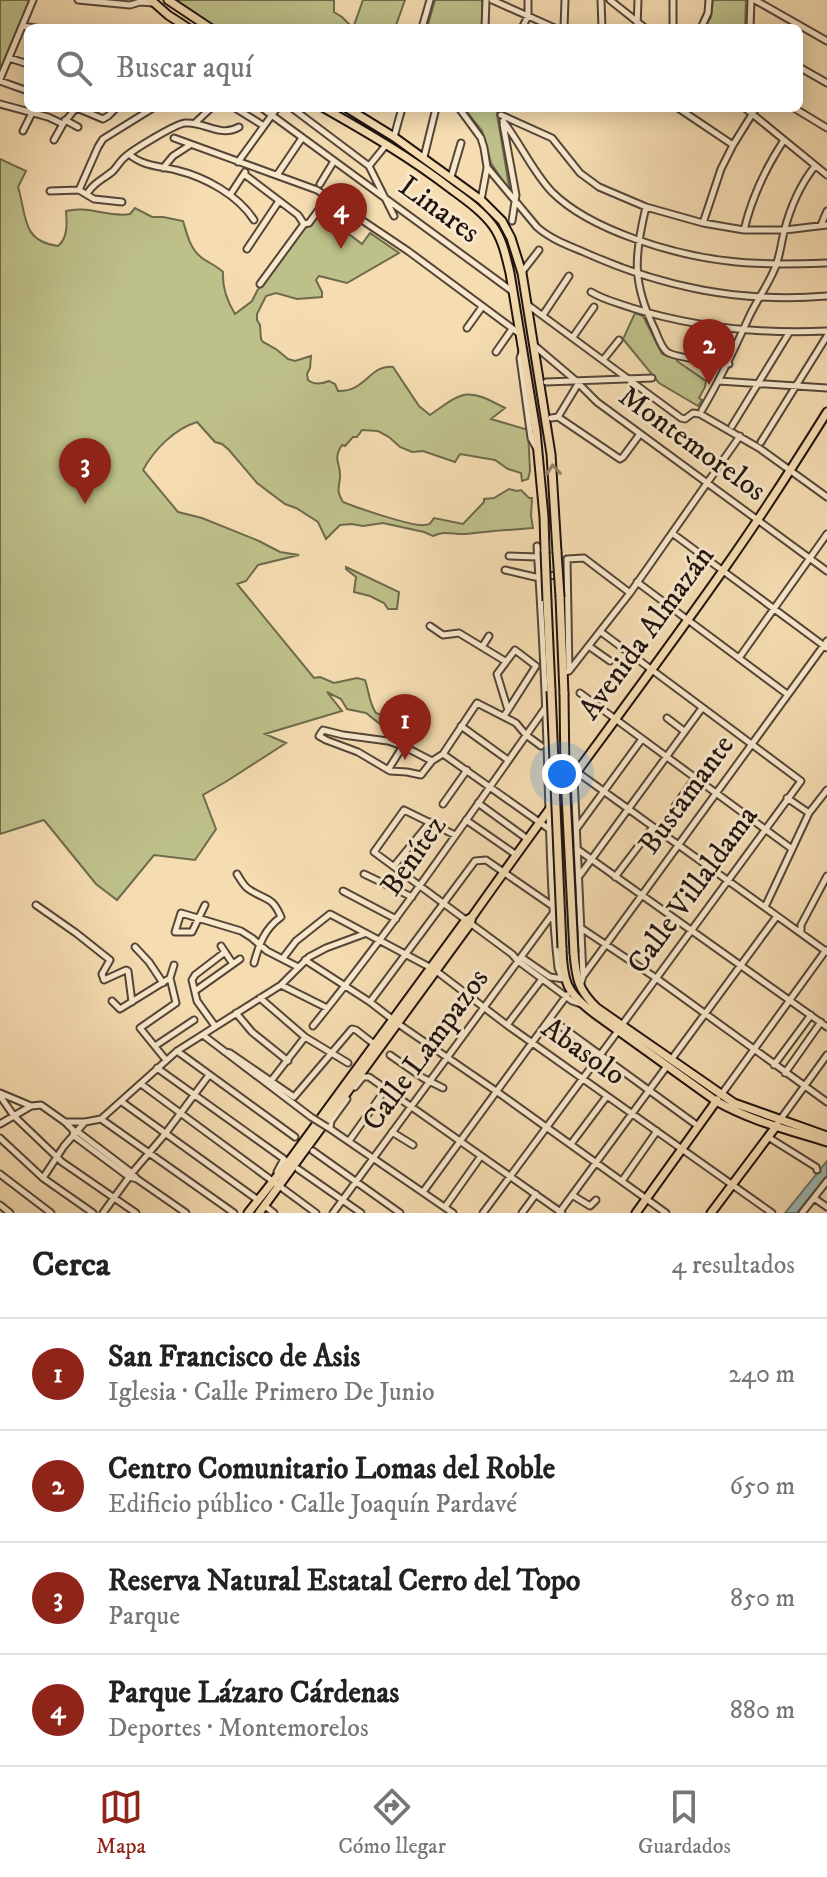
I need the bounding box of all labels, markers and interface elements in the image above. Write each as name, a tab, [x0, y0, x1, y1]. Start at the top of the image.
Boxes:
search box	[24, 24, 803, 112]
icon: search	[52, 46, 96, 90]
text: Buscar aquí	[116, 50, 253, 87]
street label: Linares	[391, 168, 487, 252]
pin: 4	[315, 183, 367, 249]
pin: 2	[683, 319, 735, 385]
street label: Montemorelos	[611, 378, 773, 510]
pin: 3	[59, 438, 111, 504]
one-way arrow	[544, 463, 561, 476]
street label: Avenida Almazán	[571, 538, 723, 727]
pin: 1	[379, 694, 431, 760]
street label: Bustamante	[631, 728, 743, 862]
your location	[542, 754, 582, 794]
street label: Calle Villaldama	[620, 799, 767, 981]
street label: Benítez	[373, 809, 455, 903]
street label: Calle Lampazos	[355, 962, 497, 1138]
street label: Abasolo	[534, 1010, 632, 1094]
text: Cerca	[32, 1244, 110, 1286]
text: 4 resultados	[671, 1249, 795, 1282]
text: San Francisco de Asis	[108, 1339, 360, 1376]
text: 1	[53, 1358, 63, 1391]
text: 240 m	[728, 1358, 795, 1391]
text: Iglesia · Calle Primero De Junio	[108, 1376, 435, 1409]
text: Centro Comunitario Lomas del Roble	[108, 1451, 555, 1488]
text: 2	[52, 1470, 64, 1503]
text: 650 m	[729, 1470, 795, 1503]
text: Edificio público · Calle Joaquín Pardavé	[108, 1488, 517, 1521]
text: Reserva Natural Estatal Cerro del Topo	[108, 1563, 580, 1600]
text: 3	[53, 1582, 63, 1615]
text: 850 m	[730, 1582, 795, 1615]
text: Parque	[108, 1600, 180, 1633]
text: Parque Lázaro Cárdenas	[108, 1675, 399, 1712]
text: 4	[51, 1694, 65, 1727]
text: 880 m	[730, 1694, 795, 1727]
text: Deportes · Montemorelos	[108, 1712, 369, 1745]
tab: Mapa	[96, 1785, 146, 1860]
tab: Cómo llegar	[338, 1785, 446, 1860]
tab: Guardados	[638, 1785, 731, 1860]

